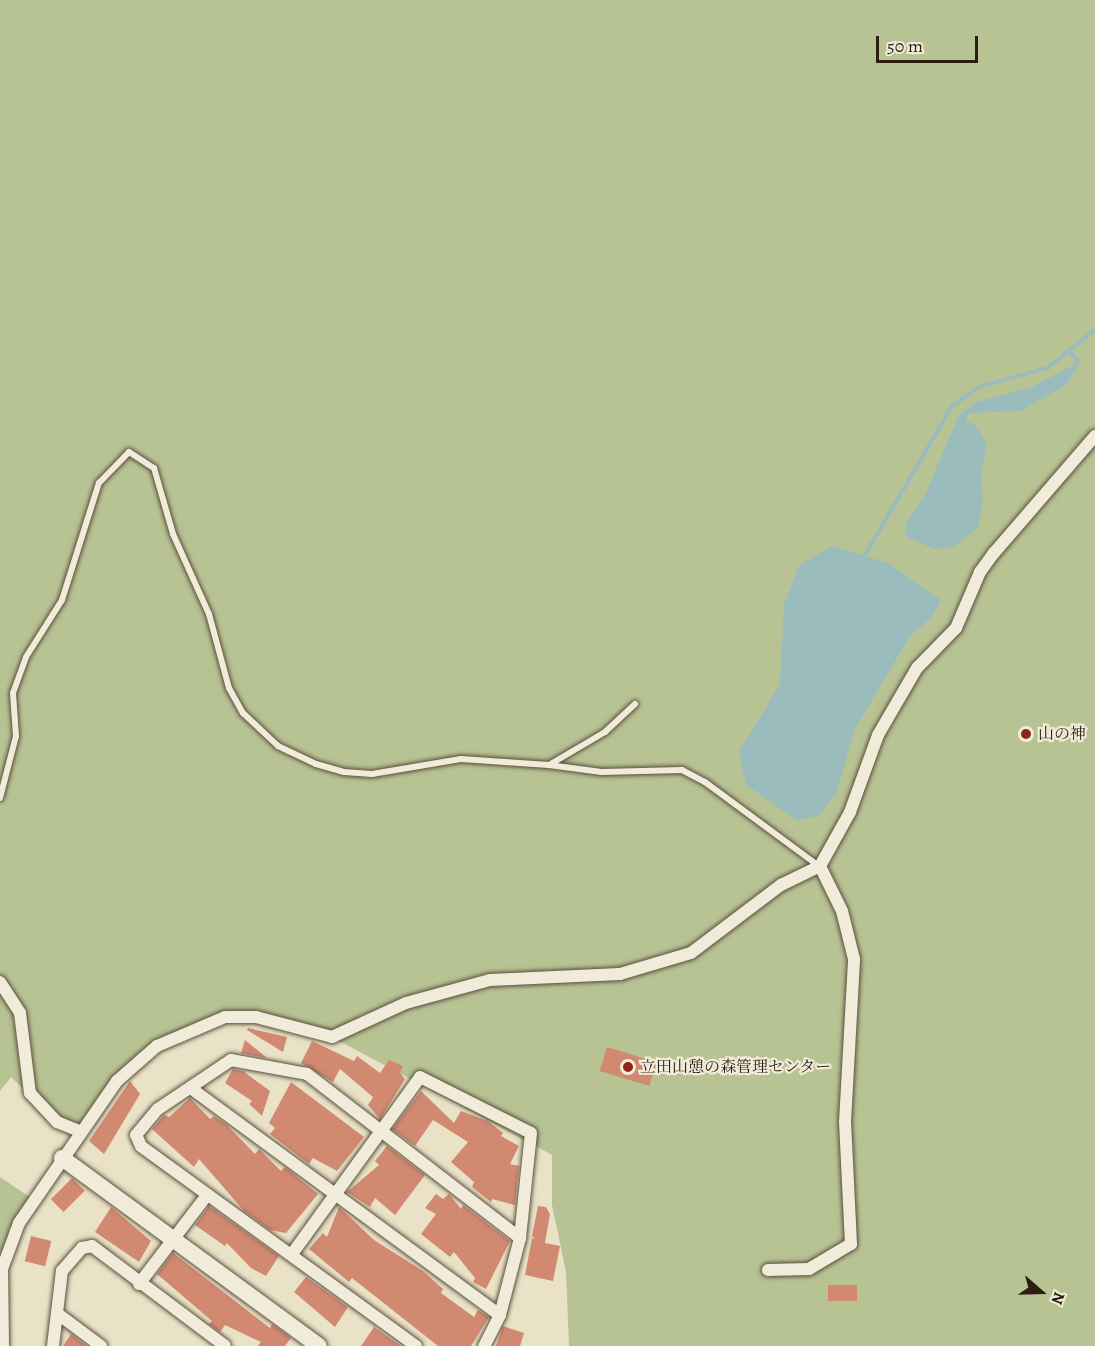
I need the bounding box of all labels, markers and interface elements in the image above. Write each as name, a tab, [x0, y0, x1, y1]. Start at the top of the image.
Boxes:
scale bar	[879, 24, 981, 62]
text: 50 m	[887, 34, 923, 58]
place label: 山の神	[1038, 724, 1086, 744]
marker: 山の神	[1019, 727, 1033, 741]
place label: 立田山憩の森管理センター	[640, 1057, 832, 1077]
marker: 立田山憩の森管理センター	[621, 1060, 635, 1074]
north arrow	[1011, 1262, 1071, 1322]
text: N	[1046, 1289, 1070, 1307]

